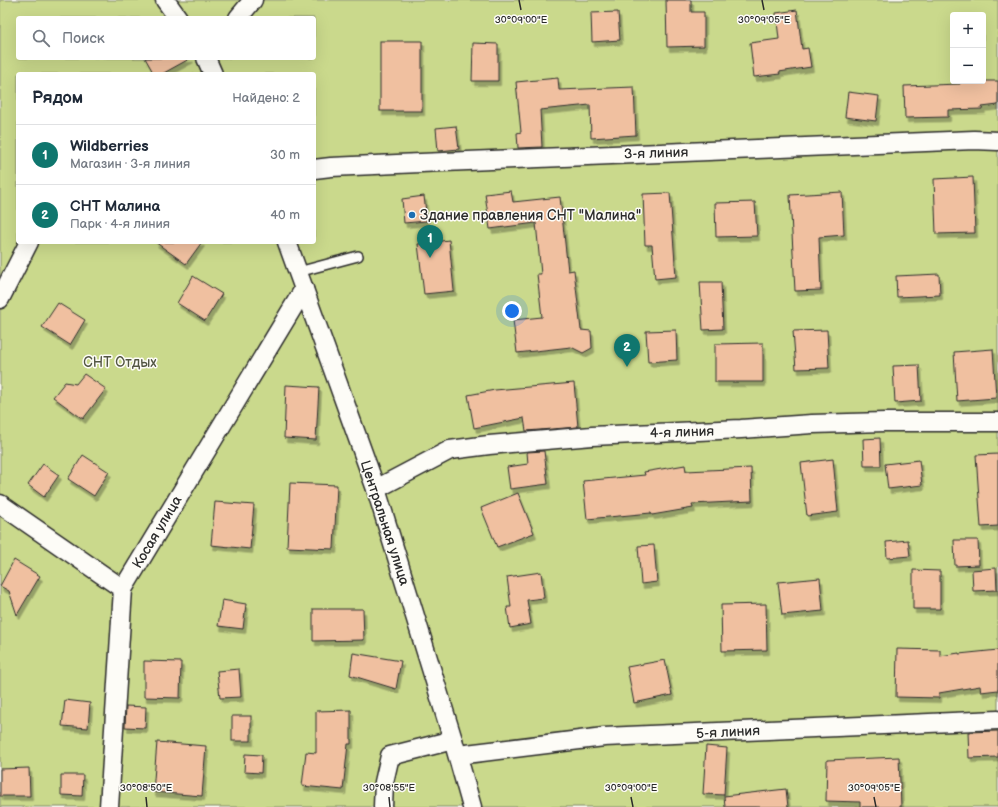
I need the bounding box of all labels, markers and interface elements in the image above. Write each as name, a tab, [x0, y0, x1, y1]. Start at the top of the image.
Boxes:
map controls	[950, 12, 986, 84]
button: +	[950, 12, 986, 48]
text: 30°09'00"E	[495, 14, 548, 26]
text: 30°09'05"E	[738, 14, 791, 26]
search box	[16, 16, 316, 60]
icon: search	[30, 27, 52, 49]
text: Поиск	[62, 29, 105, 48]
button: −	[950, 48, 986, 84]
text: Рядом	[32, 88, 83, 108]
text: Найдено: 2	[232, 90, 300, 106]
text: Wildberries	[70, 137, 149, 156]
street label: 3-я линия	[623, 143, 689, 163]
text: 1	[42, 147, 48, 163]
text: 30 m	[270, 147, 300, 163]
text: Магазин · 3-я линия	[70, 156, 190, 172]
text: СНТ Малина	[70, 197, 160, 216]
text: 2	[41, 207, 49, 223]
text: 40 m	[270, 207, 300, 223]
place label: Здание правления СНТ "Малина"	[420, 207, 641, 224]
marker: Здание правления СНТ "Малина"	[407, 210, 417, 220]
text: Парк · 4-я линия	[70, 216, 170, 232]
pin: 1	[417, 225, 443, 258]
your location	[502, 301, 522, 321]
pin: 2	[614, 334, 640, 367]
park label: СНТ Отдых	[83, 354, 157, 371]
street label: 4-я линия	[649, 422, 715, 442]
street label: Центральная улица	[357, 458, 413, 588]
street label: Косая улица	[129, 492, 186, 571]
street label: 5-я линия	[696, 722, 761, 742]
text: 30°08'50"E	[120, 782, 173, 794]
text: 30°08'55"E	[363, 782, 416, 794]
text: 30°09'00"E	[605, 782, 658, 794]
text: 30°09'05"E	[848, 782, 901, 794]

